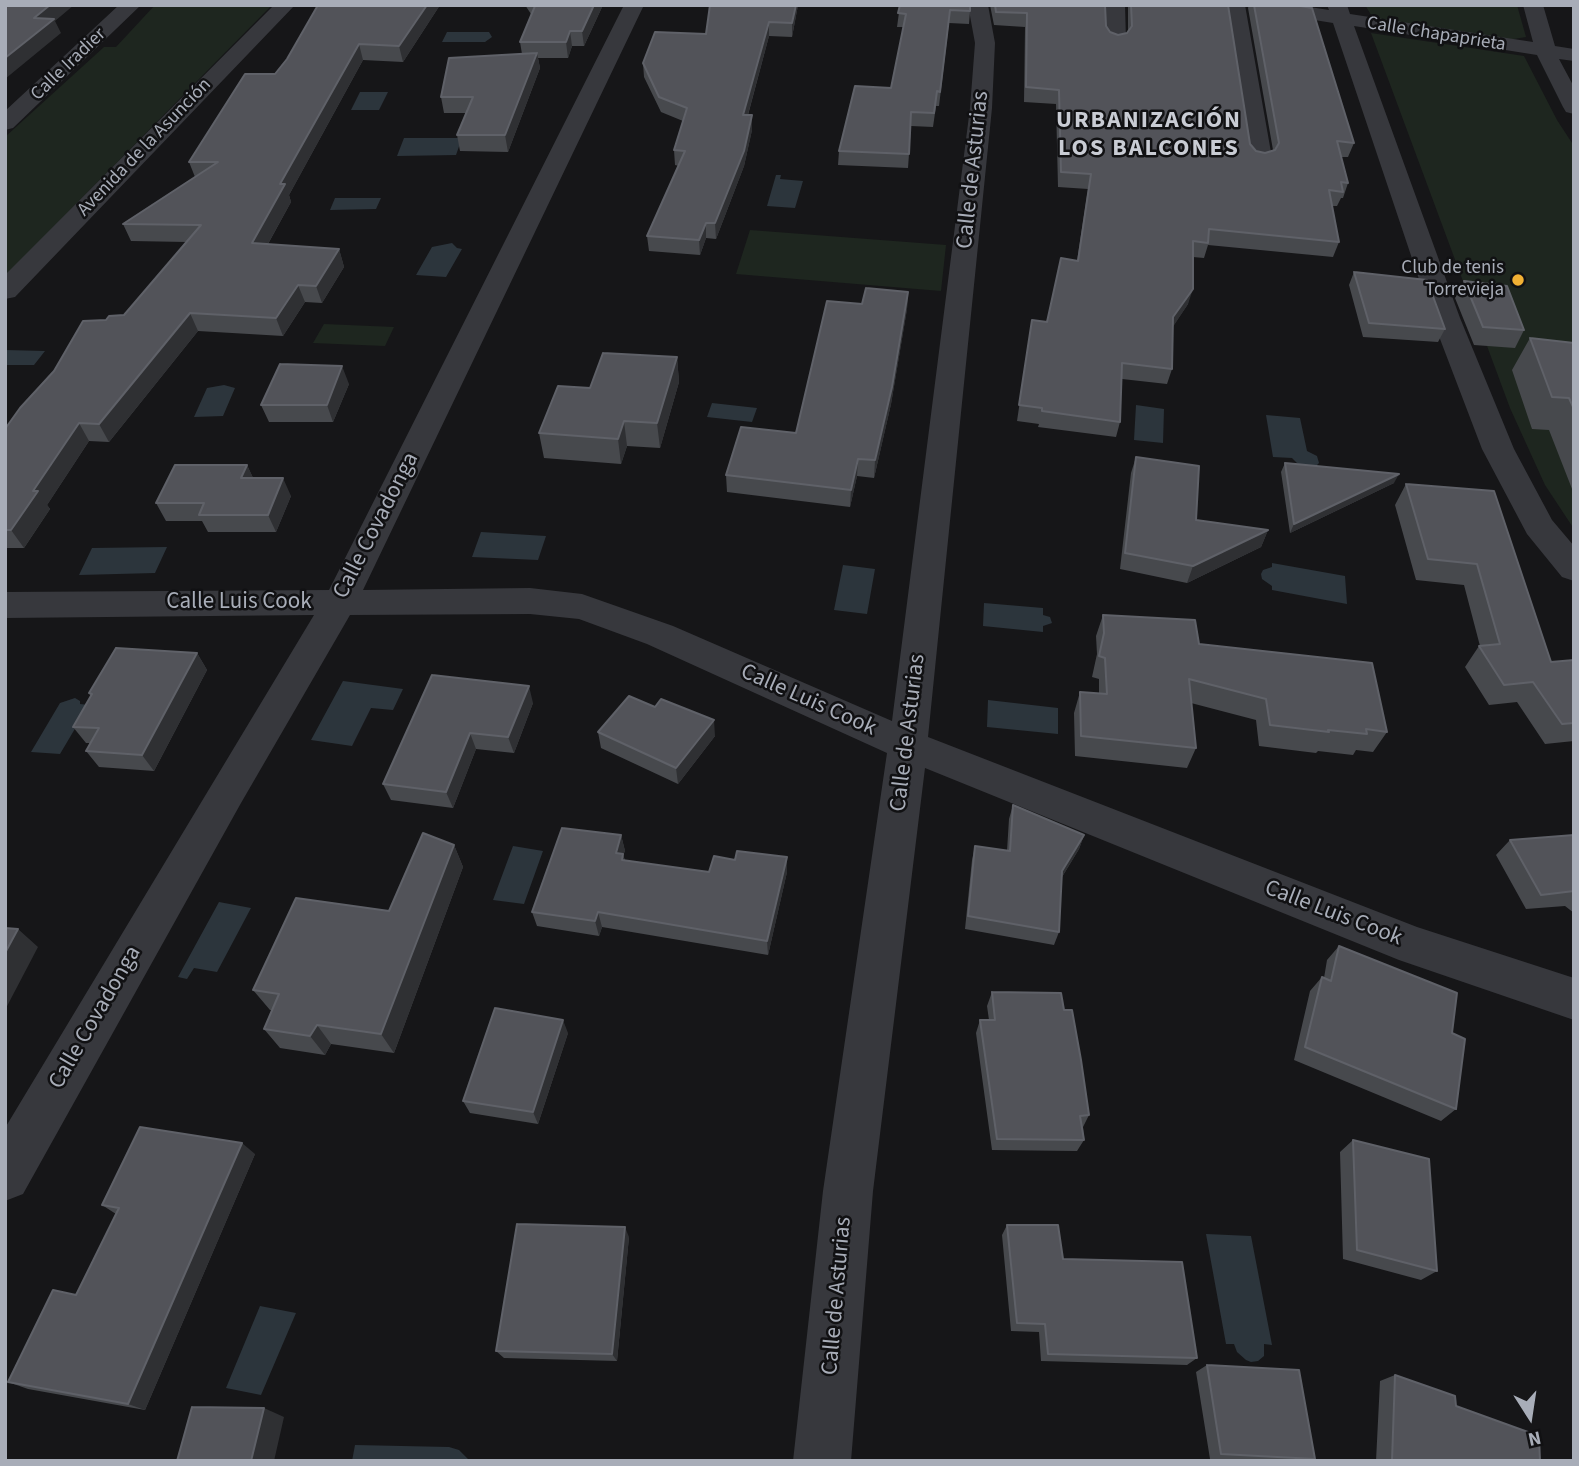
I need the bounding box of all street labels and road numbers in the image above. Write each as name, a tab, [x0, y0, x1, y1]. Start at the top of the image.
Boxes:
street label: Calle Chapaprieta	[1365, 13, 1507, 57]
street label: Calle Iradier	[27, 24, 111, 106]
street label: Avenida de la Asunción	[73, 74, 217, 222]
street label: Calle de Asturias	[952, 90, 996, 250]
street label: Calle Covadonga	[328, 448, 426, 604]
street label: Calle Luis Cook	[166, 589, 312, 617]
street label: Calle de Asturias	[886, 653, 932, 813]
street label: Calle Luis Cook	[736, 659, 880, 743]
street label: Calle Luis Cook	[1260, 875, 1406, 953]
street label: Calle Covadonga	[44, 942, 148, 1094]
street label: Calle de Asturias	[817, 1216, 859, 1376]

